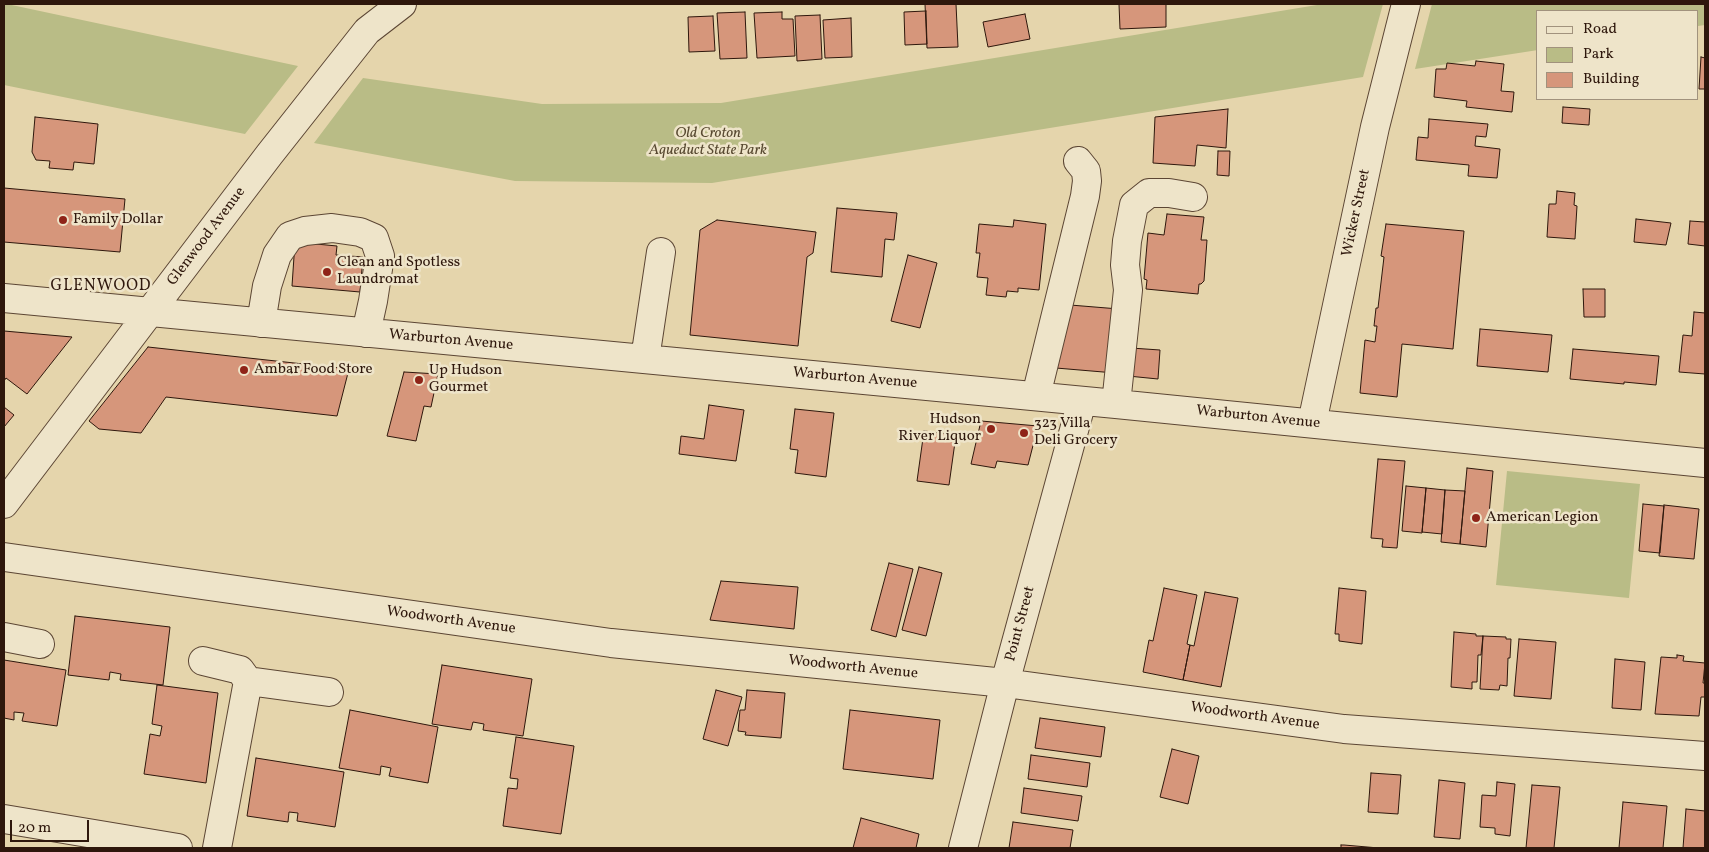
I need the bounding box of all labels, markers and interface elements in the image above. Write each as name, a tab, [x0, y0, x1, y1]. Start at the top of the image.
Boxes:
legend	[1536, 10, 1699, 100]
text: Road	[1583, 19, 1617, 40]
text: Park	[1583, 44, 1614, 65]
text: Building	[1583, 69, 1639, 90]
park label: Old Croton Aqueduct State Park	[649, 125, 767, 160]
street label: Wicker Street	[1339, 168, 1375, 258]
street label: Glenwood Avenue	[164, 184, 250, 290]
place label: Family Dollar	[73, 211, 163, 229]
marker: Family Dollar	[57, 214, 69, 226]
place label: Clean and Spotless Laundromat	[337, 254, 460, 289]
marker: Clean and Spotless Laundromat	[321, 266, 333, 278]
district label: GLENWOOD	[49, 277, 153, 297]
street label: Warburton Avenue	[388, 327, 514, 355]
place label: Ambar Food Store	[254, 361, 373, 379]
place label: Up Hudson Gourmet	[429, 362, 502, 397]
marker: Ambar Food Store	[238, 364, 250, 376]
street label: Warburton Avenue	[792, 365, 918, 393]
marker: Up Hudson Gourmet	[413, 374, 425, 386]
street label: Warburton Avenue	[1195, 403, 1321, 433]
place label: Hudson River Liquor	[898, 411, 981, 446]
place label: 323 Villa Deli Grocery	[1034, 415, 1118, 450]
marker: Hudson River Liquor	[985, 423, 997, 435]
marker: 323 Villa Deli Grocery	[1018, 427, 1030, 439]
place label: American Legion	[1486, 509, 1598, 527]
marker: American Legion	[1470, 512, 1482, 524]
street label: Point Street	[1002, 584, 1040, 664]
street label: Woodworth Avenue	[385, 603, 517, 639]
street label: Woodworth Avenue	[787, 652, 919, 684]
street label: Woodworth Avenue	[1189, 699, 1321, 735]
scale bar	[12, 810, 91, 842]
text: 20 m	[18, 818, 51, 839]

